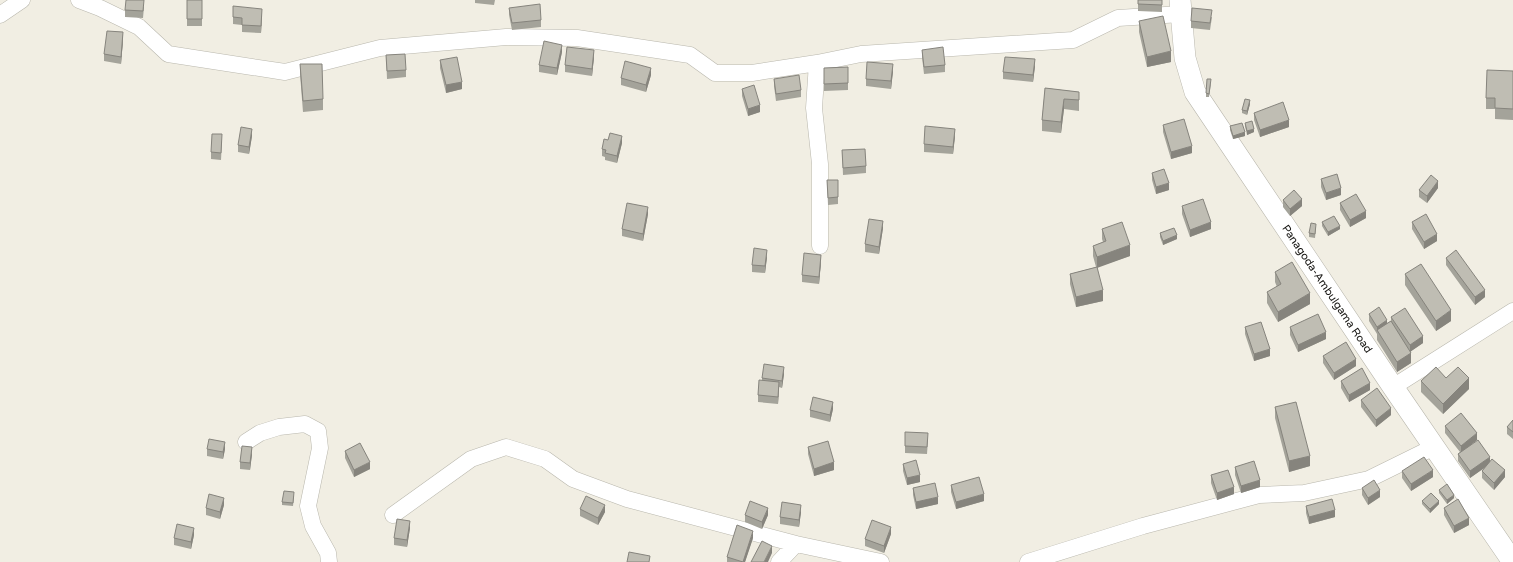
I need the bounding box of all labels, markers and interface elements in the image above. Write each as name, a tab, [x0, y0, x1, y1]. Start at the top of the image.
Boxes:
street label: Panagoda-Ambulgama Road	[1279, 222, 1375, 356]

